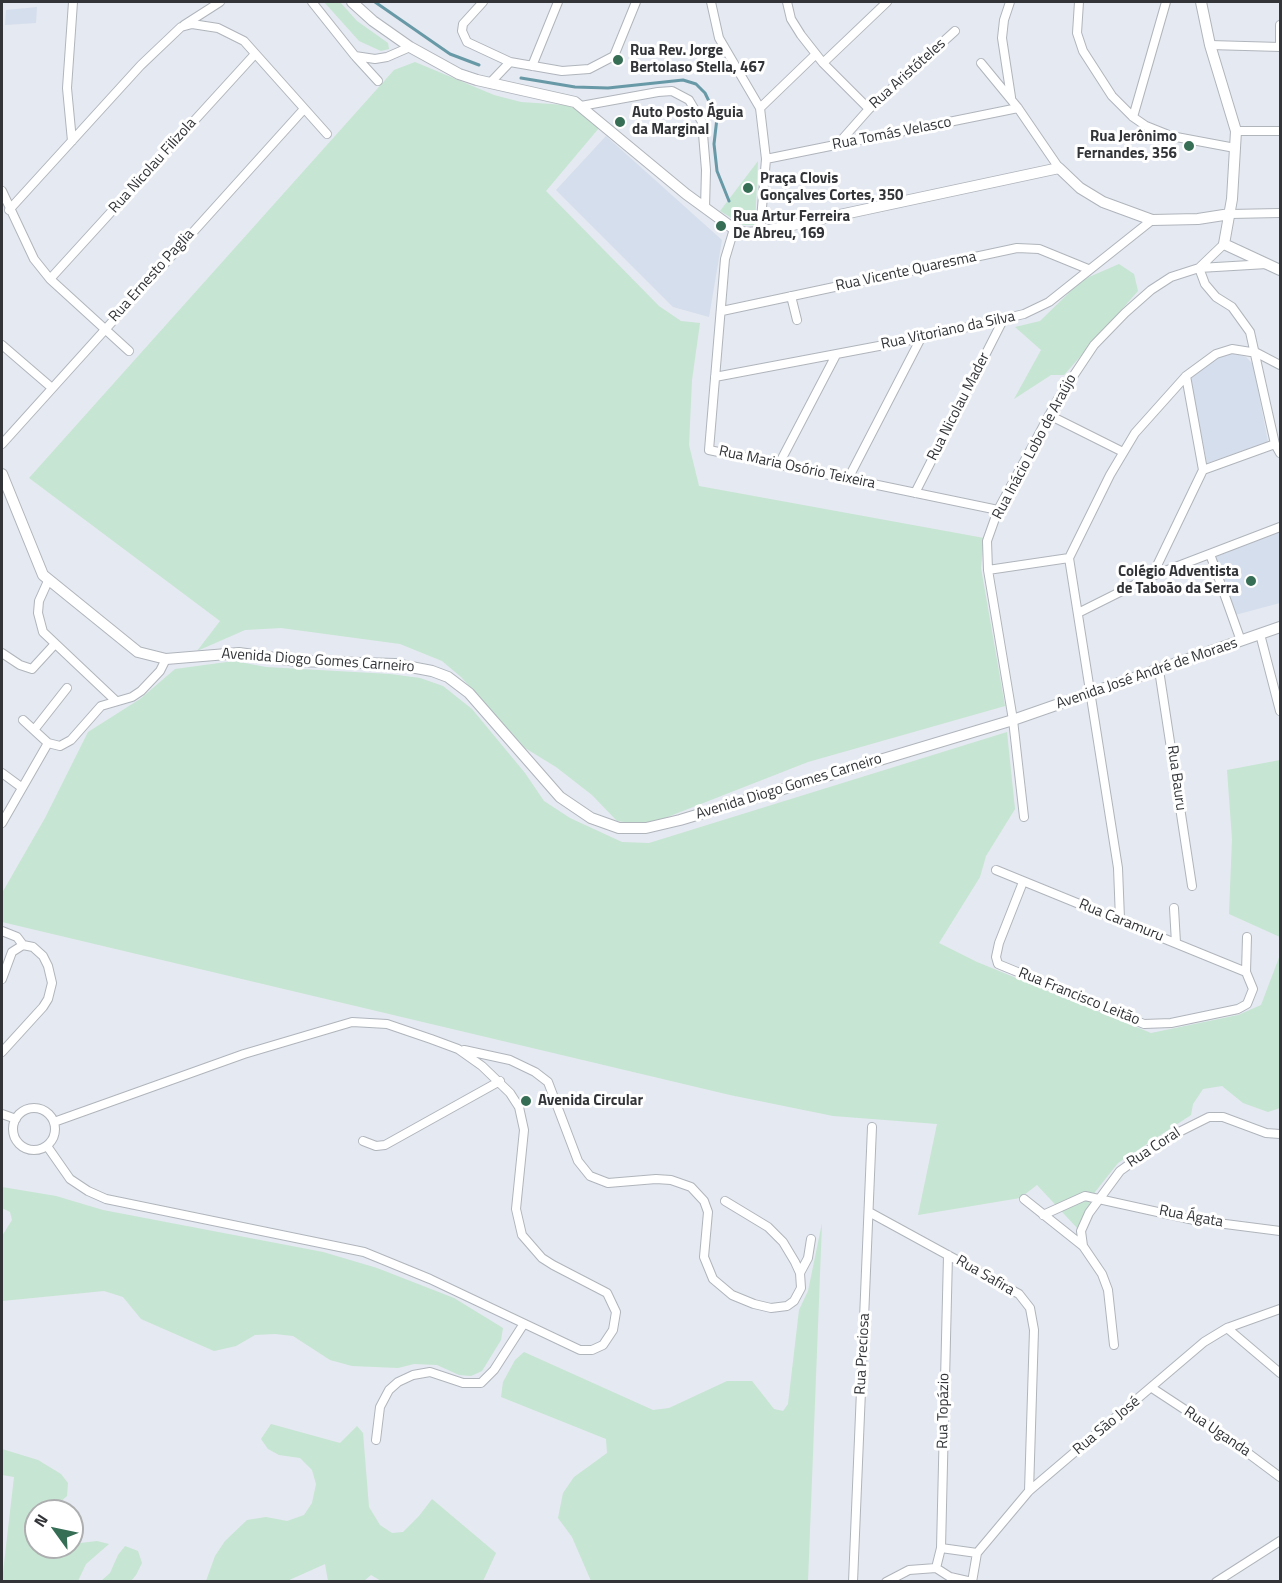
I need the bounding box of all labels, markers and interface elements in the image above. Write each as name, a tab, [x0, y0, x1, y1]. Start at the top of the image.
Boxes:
street label: Rua Aristóteles	[866, 35, 950, 113]
place label: Rua Rev. Jorge Bertolaso Stella, 467	[630, 42, 765, 77]
marker: Rua Rev. Jorge Bertolaso Stella, 467	[611, 53, 625, 67]
place label: Auto Posto Águia da Marginal	[632, 104, 743, 139]
street label: Rua Tomás Velasco	[831, 114, 953, 154]
street label: Rua Nicolau Filizola	[106, 115, 200, 217]
marker: Auto Posto Águia da Marginal	[613, 115, 627, 129]
place label: Rua Jerônimo Fernandes, 356	[1076, 128, 1177, 163]
marker: Rua Jerônimo Fernandes, 356	[1182, 139, 1196, 153]
place label: Praça Clovis Gonçalves Cortes, 350	[760, 170, 903, 205]
marker: Praça Clovis Gonçalves Cortes, 350	[741, 181, 755, 195]
place label: Rua Artur Ferreira De Abreu, 169	[733, 208, 850, 243]
marker: Rua Artur Ferreira De Abreu, 169	[714, 219, 728, 233]
street label: Rua Ernesto Paglia	[106, 226, 198, 326]
street label: Rua Vicente Quaresma	[834, 248, 978, 296]
street label: Rua Vitoriano da Silva	[879, 308, 1017, 354]
street label: Rua Nicolau Mader	[924, 350, 994, 464]
street label: Rua Inácio Lobo de Araújo	[989, 371, 1081, 523]
street label: Rua Maria Osório Teixeira	[717, 443, 877, 493]
place label: Colégio Adventista de Taboão da Serra	[1116, 563, 1239, 598]
marker: Colégio Adventista de Taboão da Serra	[1244, 574, 1258, 588]
street label: Avenida José André de Moraes	[1054, 634, 1240, 714]
street label: Avenida Diogo Gomes Carneiro	[221, 645, 415, 677]
street label: Rua Bauru	[1163, 744, 1189, 812]
street label: Avenida Diogo Gomes Carneiro	[694, 750, 884, 824]
street label: Rua Caramuru	[1076, 896, 1166, 946]
street label: Rua Francisco Leitão	[1016, 964, 1142, 1030]
place label: Avenida Circular	[538, 1092, 643, 1110]
marker: Avenida Circular	[519, 1094, 533, 1108]
street label: Rua Coral	[1124, 1124, 1184, 1172]
street label: Rua Ágata	[1157, 1202, 1225, 1232]
street label: Rua Safira	[953, 1252, 1017, 1300]
street label: Rua Preciosa	[852, 1313, 874, 1395]
street label: Rua Topázio	[934, 1373, 954, 1449]
street label: Rua São José	[1070, 1393, 1144, 1459]
street label: Rua Uganda	[1180, 1403, 1254, 1461]
north arrow	[24, 1499, 84, 1559]
text: N	[27, 1509, 54, 1531]

